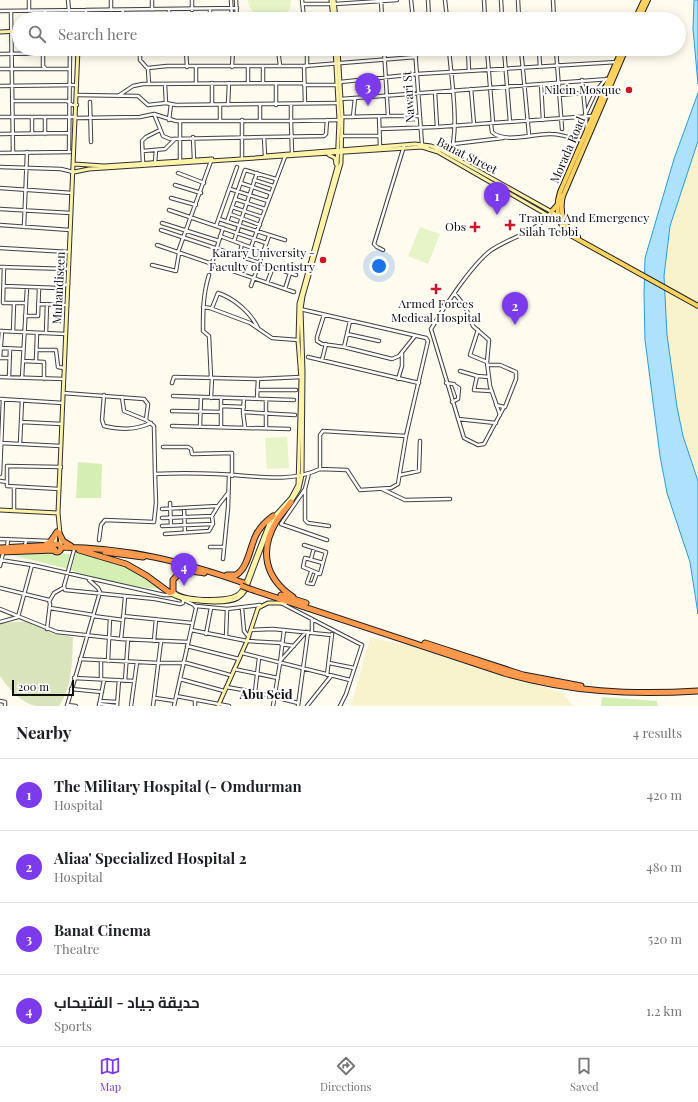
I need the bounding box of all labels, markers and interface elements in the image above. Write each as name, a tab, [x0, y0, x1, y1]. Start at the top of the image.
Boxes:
search box	[12, 12, 686, 56]
icon: search	[26, 23, 48, 45]
text: Search here	[58, 24, 137, 44]
street label: Nawari St	[398, 70, 418, 123]
pin: 3	[355, 73, 381, 106]
place label: Nilein Mosque	[544, 81, 621, 97]
marker: Nilein Mosque	[624, 85, 634, 95]
street label: Morada Road	[546, 114, 588, 186]
street label: Banat Street	[434, 133, 501, 178]
pin: 1	[484, 182, 510, 215]
place label: Trauma And Emergency Silah Tebbi	[519, 209, 649, 239]
place label: Obs	[445, 218, 466, 234]
marker: Trauma And Emergency Silah Tebbi	[504, 219, 516, 231]
marker: Obs	[469, 221, 481, 233]
place label: Karary University - Faculty of Dentistry	[209, 244, 315, 274]
street label: Muhandiseen	[48, 251, 68, 325]
marker: Karary University - Faculty of Dentistry	[318, 255, 328, 265]
your location	[369, 256, 389, 276]
marker: Armed Forces Medical Hospital	[430, 283, 442, 295]
pin: 2	[502, 292, 528, 325]
place label: Armed Forces Medical Hospital	[391, 295, 482, 325]
pin: 4	[171, 553, 197, 586]
scale bar	[12, 678, 74, 697]
text: 200 m	[18, 679, 49, 694]
district label: Abu Seid	[238, 685, 293, 702]
text: Nearby	[16, 721, 71, 743]
text: 4 results	[633, 724, 682, 741]
text: The Military Hospital (- Omdurman	[54, 776, 302, 796]
text: 1	[27, 786, 31, 803]
text: 420 m	[647, 786, 682, 803]
text: Hospital	[54, 796, 103, 813]
text: Aliaa' Specialized Hospital 2	[54, 848, 246, 868]
text: 2	[26, 858, 32, 875]
text: 480 m	[646, 858, 682, 875]
text: Hospital	[54, 868, 103, 885]
text: Banat Cinema	[54, 920, 151, 940]
text: 3	[26, 930, 32, 947]
text: 520 m	[648, 930, 682, 947]
text: Theatre	[54, 940, 99, 957]
text: حديقة جياد - الفتيحاب	[54, 992, 200, 1012]
text: 4	[26, 1002, 32, 1019]
text: 1.2 km	[646, 1002, 682, 1019]
text: Sports	[54, 1017, 92, 1034]
tab: Map	[99, 1055, 121, 1094]
tab: Directions	[320, 1055, 371, 1094]
tab: Saved	[570, 1055, 599, 1094]

